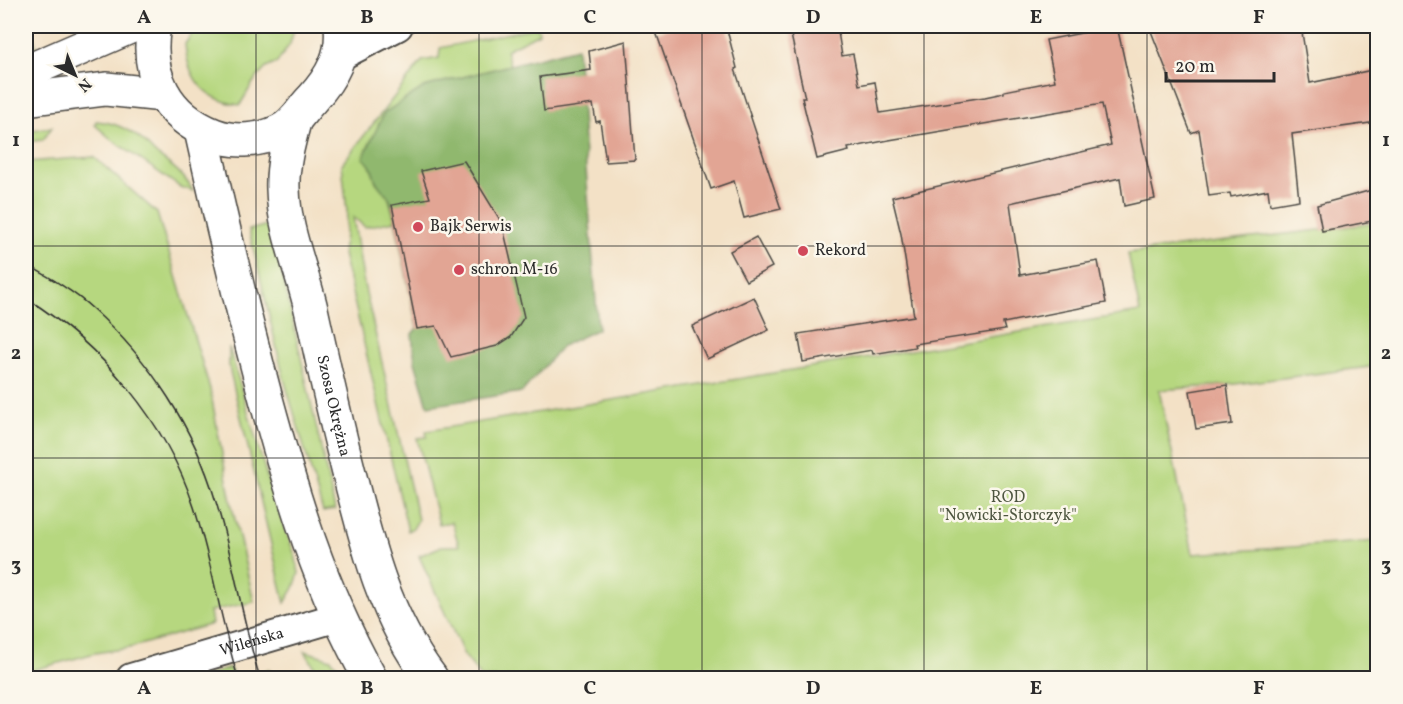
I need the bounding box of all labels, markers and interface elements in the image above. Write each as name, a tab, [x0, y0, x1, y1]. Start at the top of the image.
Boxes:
text: A	[137, 4, 151, 32]
text: B	[360, 4, 374, 32]
text: C	[584, 4, 597, 32]
text: D	[806, 4, 820, 32]
text: E	[1030, 4, 1042, 32]
text: F	[1253, 4, 1265, 32]
north arrow	[45, 45, 105, 105]
scale bar	[1166, 45, 1274, 83]
text: 20 m	[1175, 55, 1215, 80]
text: N	[72, 72, 96, 97]
text: 1	[12, 127, 20, 155]
text: 1	[1382, 127, 1390, 155]
place label: Bajk Serwis	[430, 216, 512, 238]
marker: Bajk Serwis	[411, 220, 425, 234]
place label: Rekord	[815, 240, 866, 262]
marker: Rekord	[796, 244, 810, 258]
place label: schron M-16	[471, 259, 558, 281]
marker: schron M-16	[452, 263, 466, 277]
text: 2	[11, 340, 21, 368]
text: 2	[1381, 340, 1391, 368]
street label: Szosa Okrężna	[310, 353, 355, 459]
park label: ROD "Nowicki-Storczyk"	[939, 487, 1077, 527]
text: 3	[11, 552, 21, 580]
text: 3	[1381, 552, 1391, 580]
street label: Wileńska	[217, 623, 287, 662]
text: A	[137, 675, 151, 703]
text: B	[360, 675, 374, 703]
text: C	[584, 675, 597, 703]
text: D	[806, 675, 820, 703]
text: E	[1030, 675, 1042, 703]
text: F	[1253, 675, 1265, 703]

